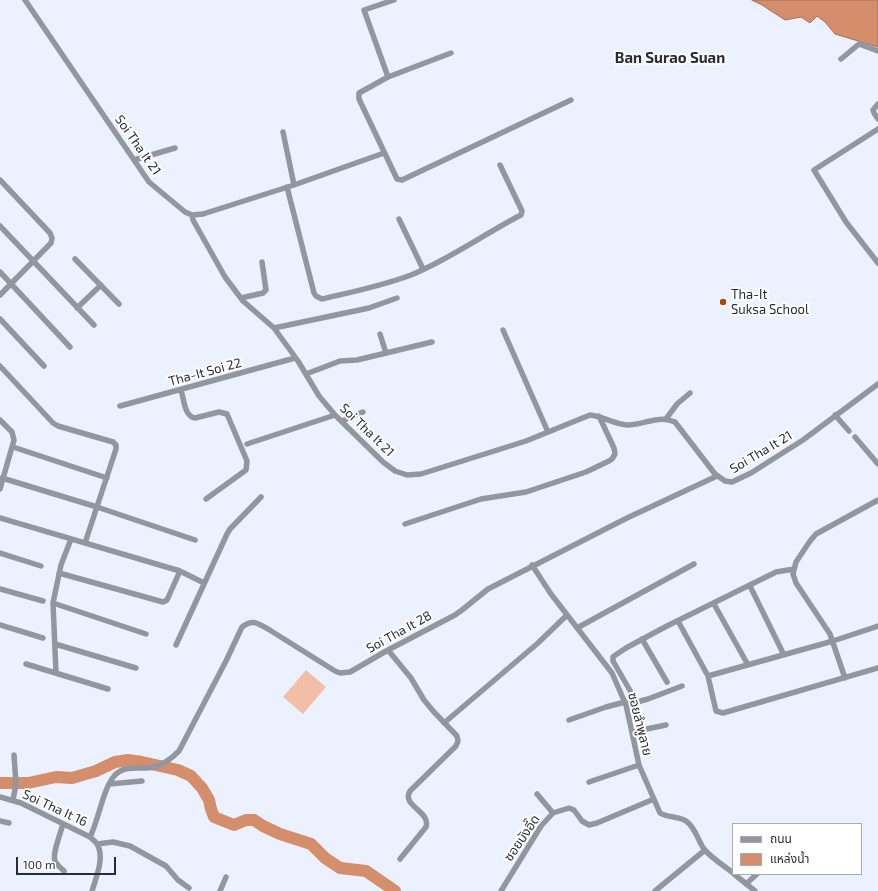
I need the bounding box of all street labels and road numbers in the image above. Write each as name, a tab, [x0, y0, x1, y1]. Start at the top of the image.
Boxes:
street label: Soi Tha It 21	[112, 112, 164, 178]
street label: Tha-It Soi 22	[167, 355, 243, 389]
street label: Soi Tha It 21	[337, 400, 397, 460]
street label: Soi Tha It 21	[727, 427, 795, 477]
street label: Soi Tha It 28	[364, 608, 434, 656]
street label: ซอยลำพูลาย	[625, 691, 655, 757]
street label: Soi Tha It 16	[20, 786, 90, 830]
street label: ซอยบังอี๊ด	[501, 812, 543, 864]

